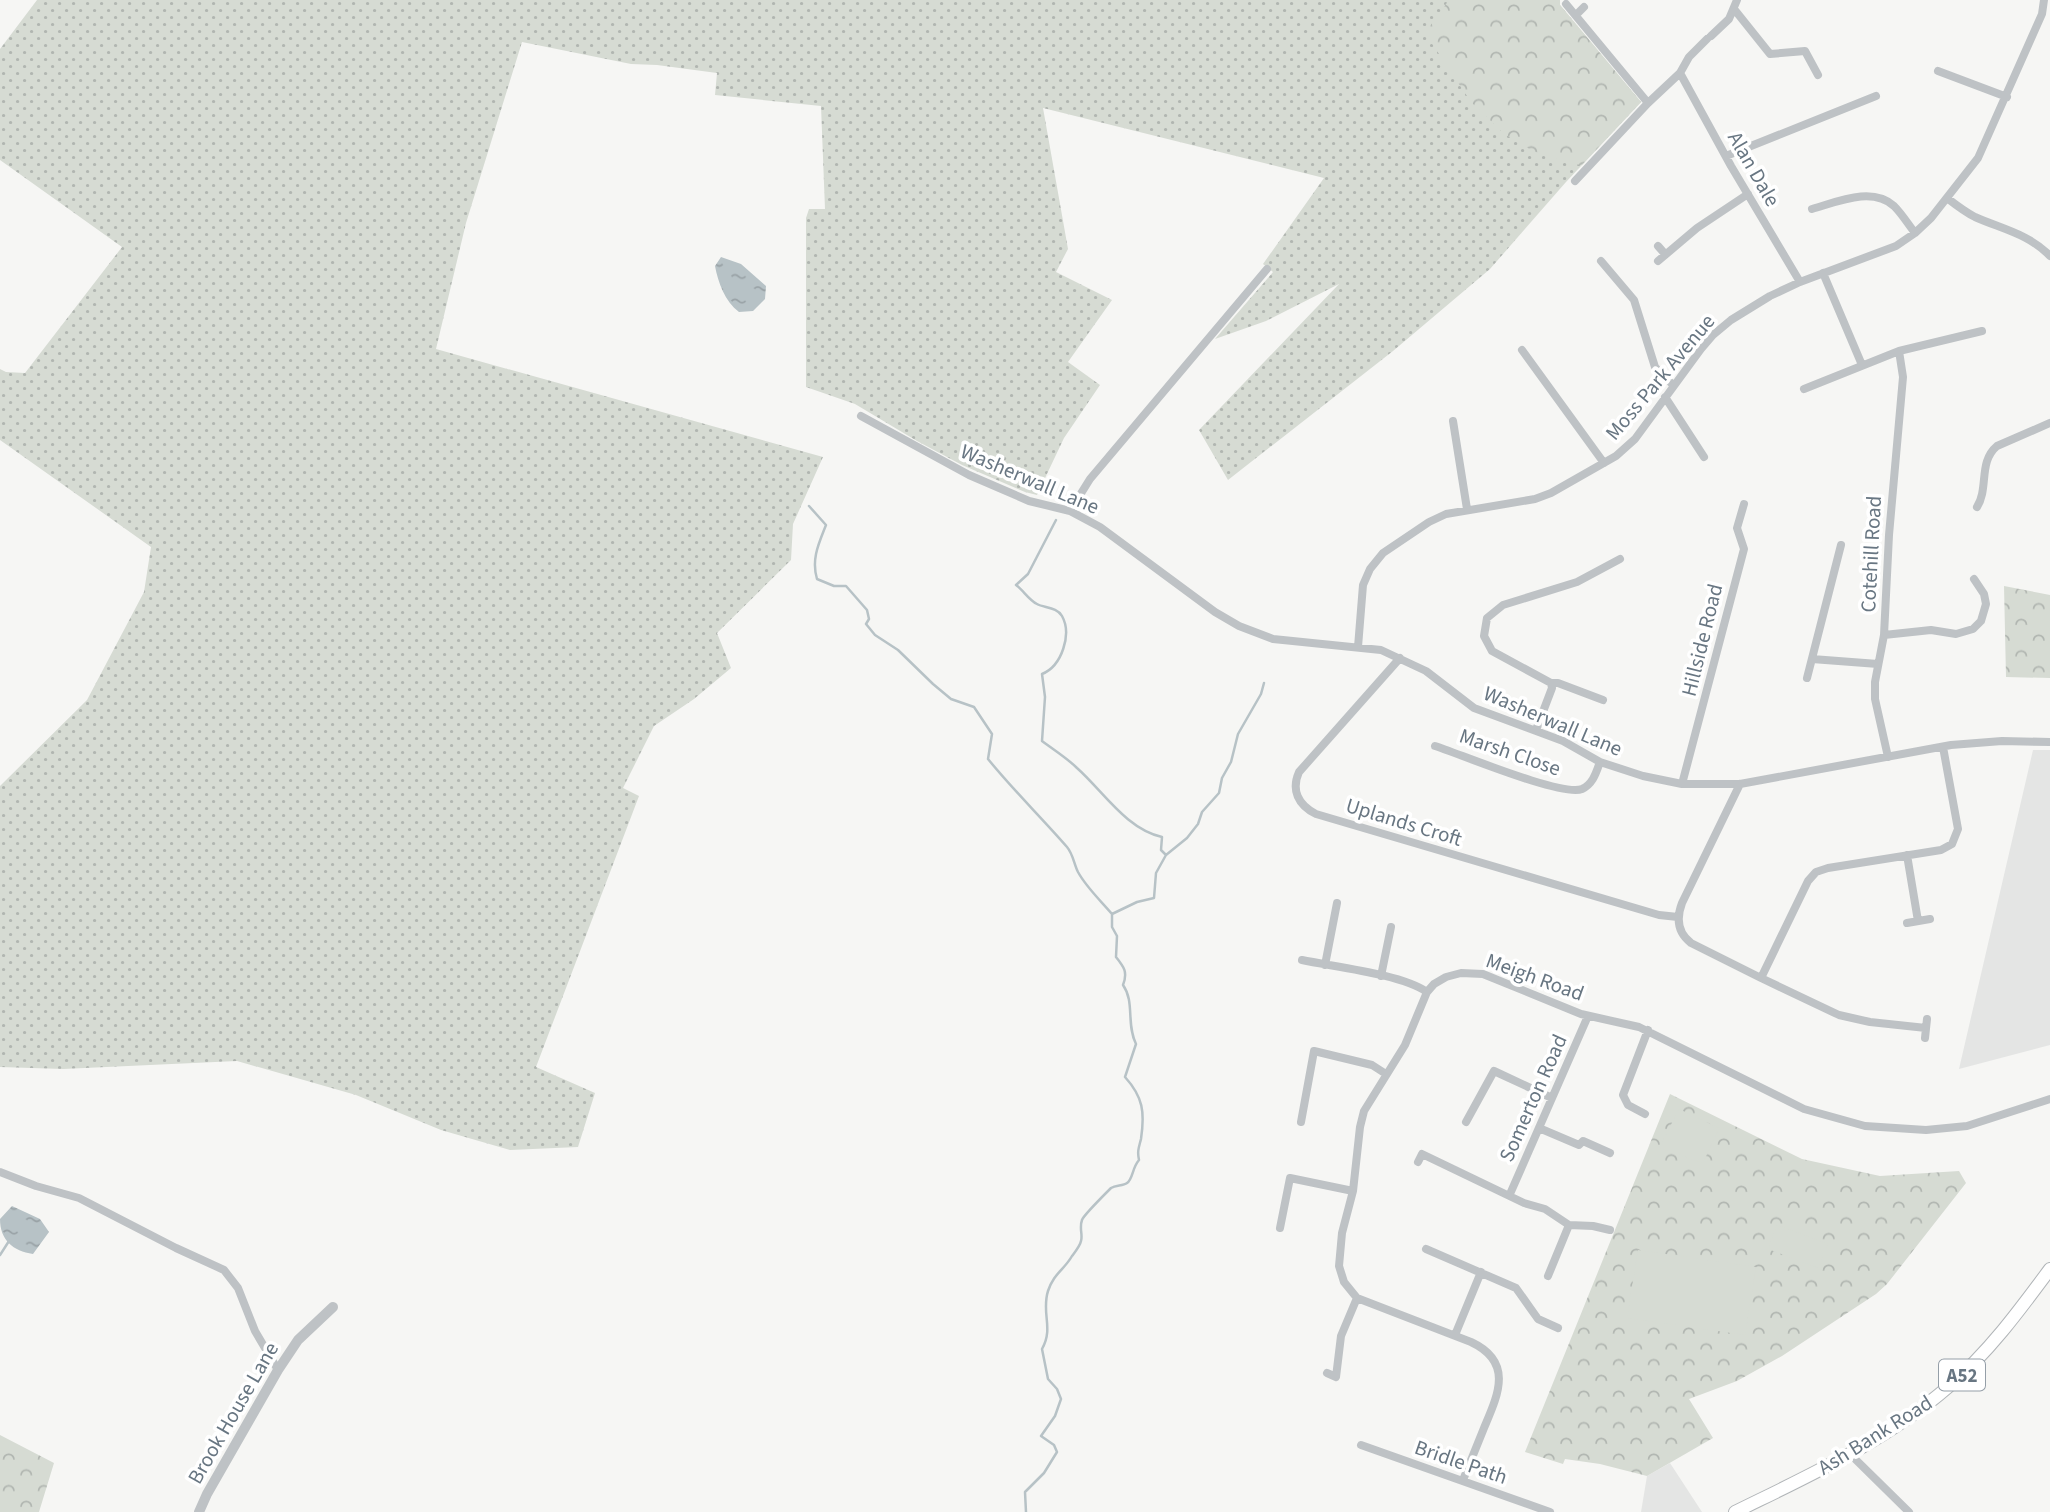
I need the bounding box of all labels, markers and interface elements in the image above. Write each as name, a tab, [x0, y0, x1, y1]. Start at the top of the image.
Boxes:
street label: Alan Dale	[1720, 126, 1788, 212]
street label: Moss Park Avenue	[1598, 307, 1722, 447]
street label: Washerwall Lane	[956, 436, 1104, 522]
street label: Cotehill Road	[1853, 495, 1889, 613]
street label: Hillside Road	[1674, 581, 1730, 699]
street label: Washerwall Lane	[1479, 678, 1627, 764]
street label: Marsh Close	[1455, 721, 1565, 783]
street label: Uplands Croft	[1342, 790, 1466, 854]
street label: Meigh Road	[1482, 945, 1588, 1009]
street label: Somerton Road	[1492, 1029, 1574, 1167]
street label: Brook House Lane	[180, 1336, 286, 1490]
road number: A52	[1939, 1359, 1985, 1390]
street label: Ash Bank Road	[1812, 1388, 1938, 1482]
street label: Bridle Path	[1411, 1432, 1511, 1492]

